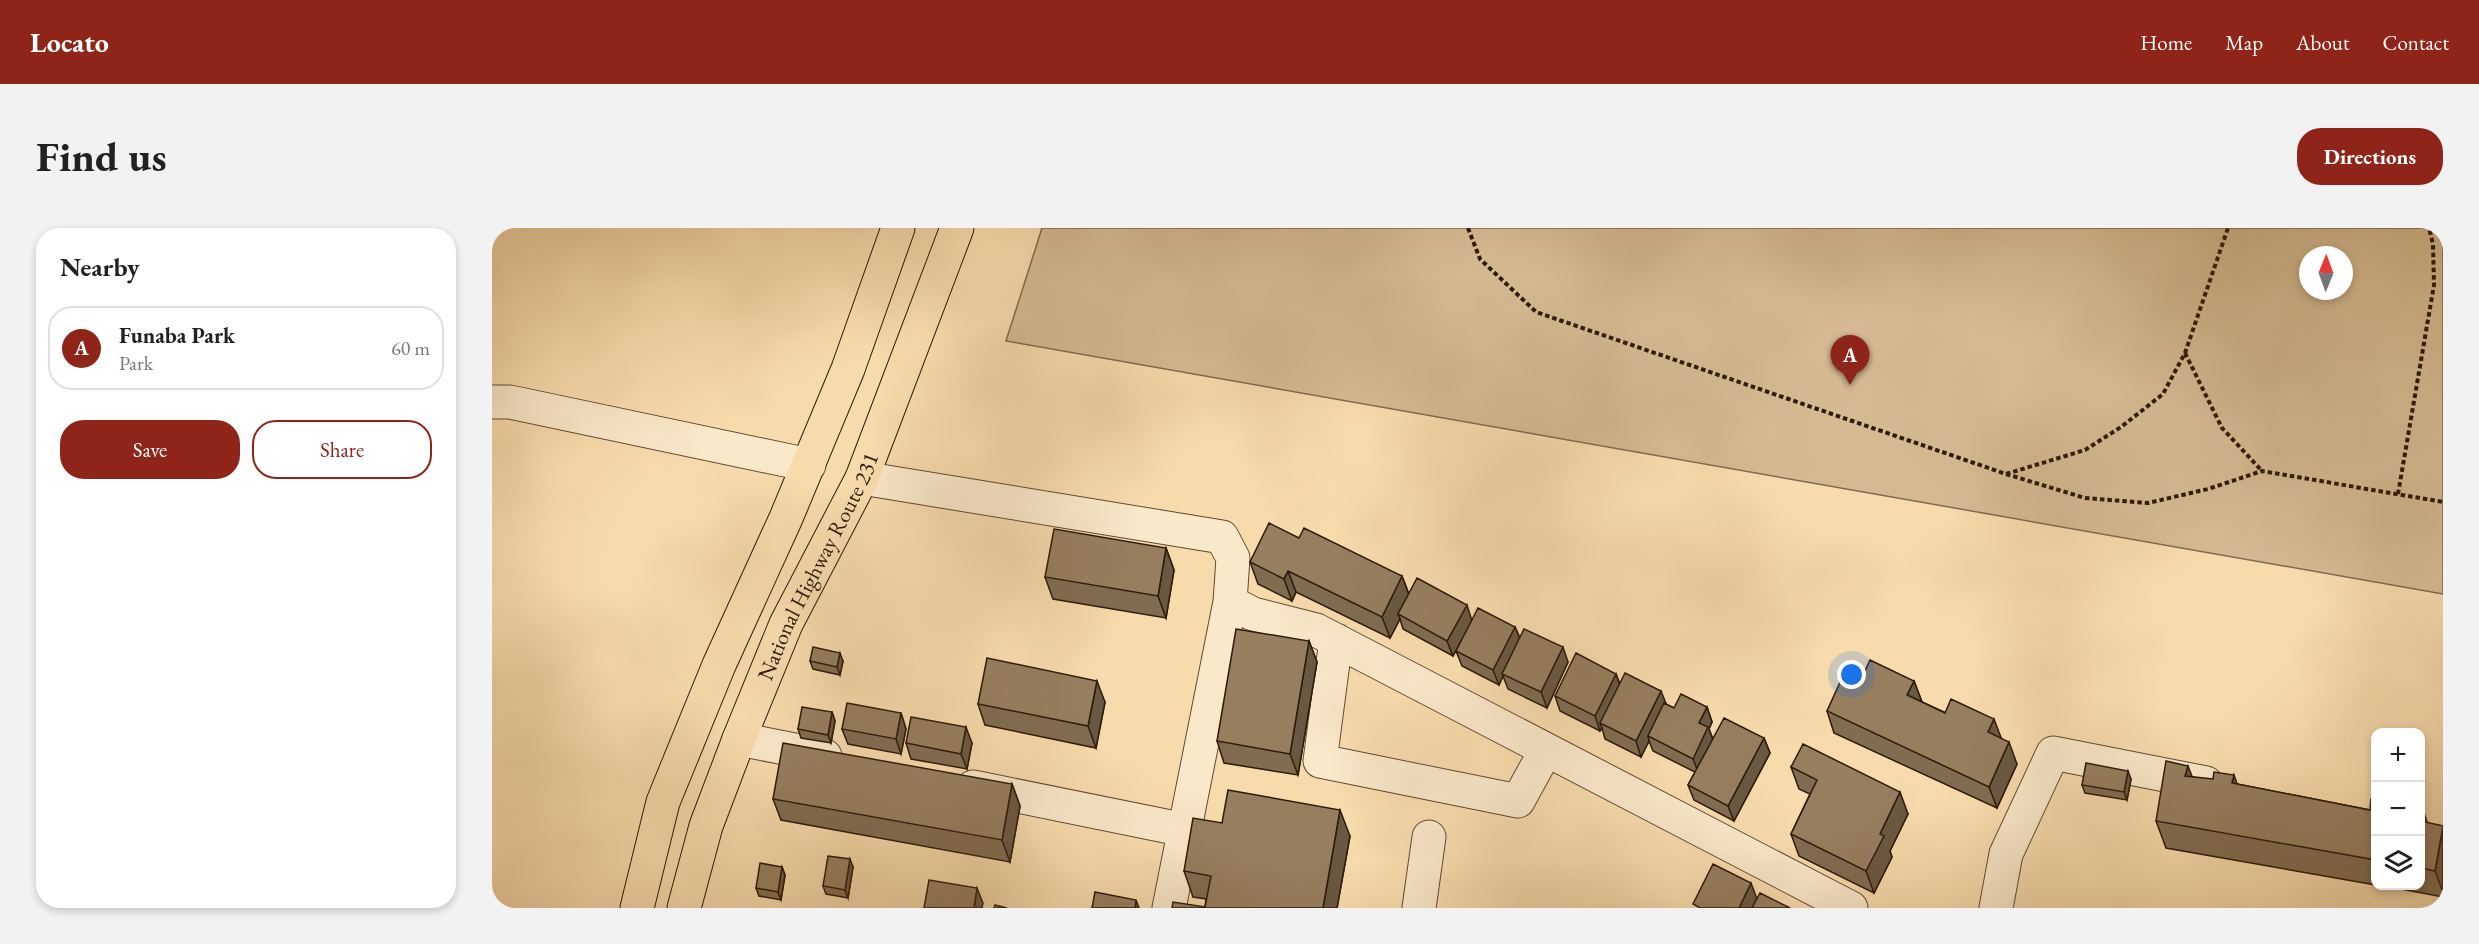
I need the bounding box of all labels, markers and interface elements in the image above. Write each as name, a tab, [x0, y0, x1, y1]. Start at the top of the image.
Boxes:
text: Locato	[30, 24, 109, 60]
text: Home	[2140, 29, 2192, 56]
text: Map	[2225, 29, 2263, 56]
text: About	[2296, 29, 2349, 56]
text: Contact	[2382, 29, 2449, 56]
button: Directions	[2297, 128, 2443, 185]
text: Find us	[36, 129, 167, 184]
north arrow	[2299, 246, 2353, 300]
text: Nearby	[60, 250, 140, 284]
text: Funaba Park	[119, 321, 235, 350]
text: A	[74, 335, 89, 361]
text: 60 m	[391, 335, 430, 361]
pin: A	[1830, 336, 1870, 385]
text: Park	[119, 350, 153, 376]
button: Save	[60, 420, 240, 479]
button: Share	[252, 420, 432, 479]
street label: National Highway Route 231	[750, 448, 885, 684]
your location	[1837, 660, 1866, 689]
map controls	[2371, 728, 2425, 890]
button: +	[2371, 728, 2425, 782]
button: −	[2371, 782, 2425, 836]
button: layers	[2371, 836, 2425, 890]

